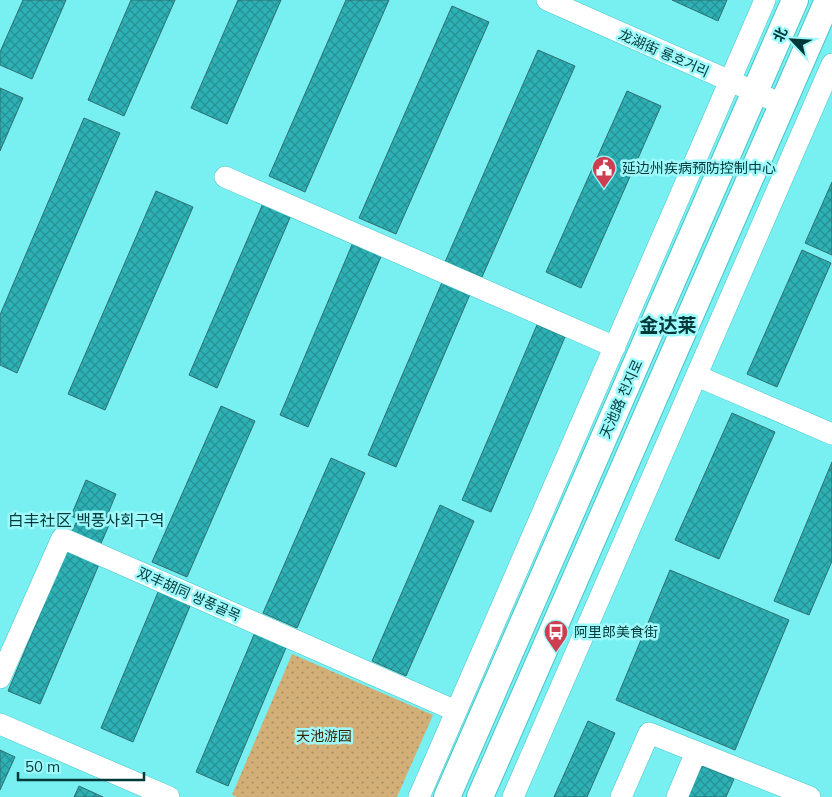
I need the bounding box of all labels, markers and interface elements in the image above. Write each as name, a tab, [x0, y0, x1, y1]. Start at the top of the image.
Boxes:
north arrow	[767, 15, 817, 65]
text: 北	[769, 24, 791, 45]
street label: 龙湖街 룡호거리	[616, 25, 712, 81]
public building icon: 延边州疾病预防控制中心	[591, 155, 617, 189]
place label: 延边州疾病预防控制中心	[622, 159, 776, 177]
district label: 金达莱	[639, 313, 697, 337]
street label: 天池路 천지로	[596, 357, 646, 441]
district label: 白丰社区 백풍사회구역	[8, 510, 164, 530]
street label: 双丰胡同 쌍풍골목	[135, 563, 244, 625]
bus stop icon: 阿里郎美食街	[543, 619, 569, 653]
place label: 阿里郎美食街	[574, 623, 658, 641]
park label: 天池游园	[296, 727, 352, 745]
scale bar	[18, 750, 144, 782]
text: 50 m	[25, 757, 60, 776]

